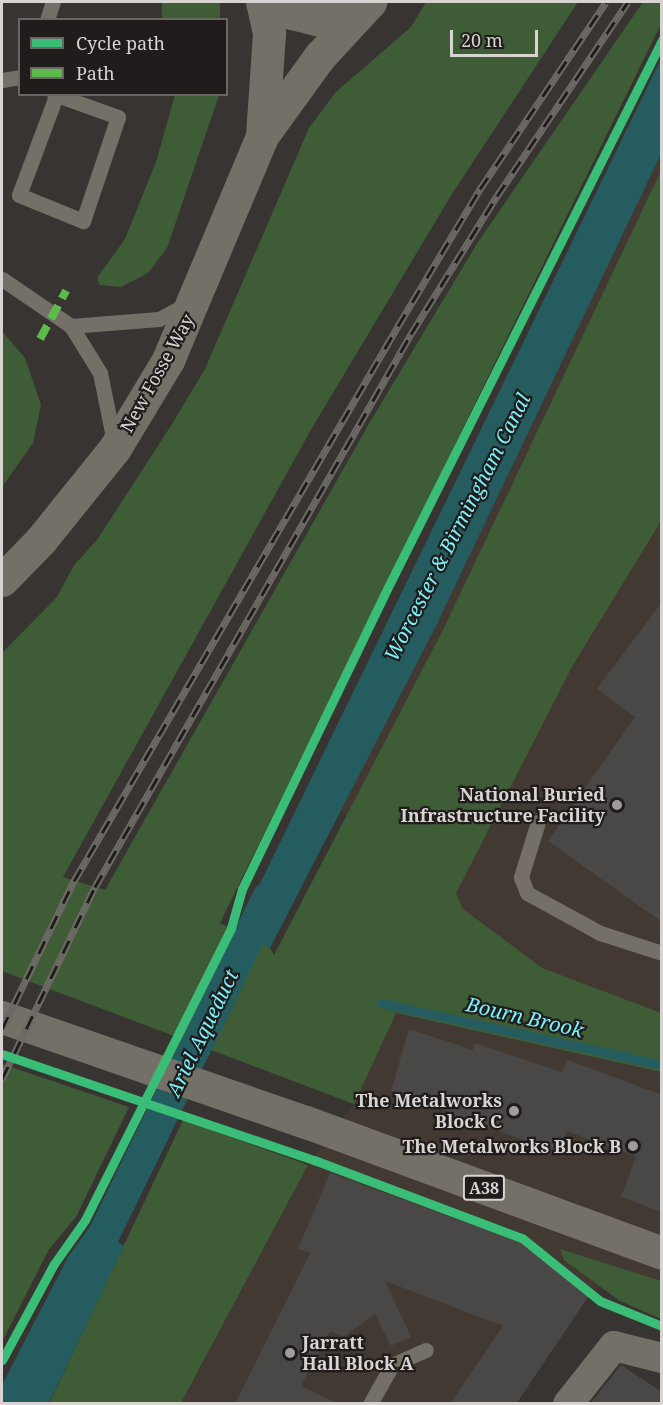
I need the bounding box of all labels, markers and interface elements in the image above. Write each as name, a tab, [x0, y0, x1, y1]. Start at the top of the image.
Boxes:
legend	[18, 18, 228, 96]
scale bar	[453, 18, 542, 56]
text: 20 m	[461, 28, 503, 52]
text: Cycle path	[76, 31, 165, 55]
text: Path	[76, 61, 115, 85]
street label: New Fosse Way	[116, 310, 198, 436]
water label: Worcester & Birmingham Canal	[379, 389, 535, 665]
place label: National Buried Infrastructure Facility	[401, 784, 605, 826]
marker: National Buried Infrastructure Facility	[610, 798, 624, 812]
water label: Ariel Aqueduct	[161, 966, 243, 1100]
water label: Bourn Brook	[464, 992, 586, 1042]
place label: The Metalworks Block C	[355, 1090, 502, 1132]
marker: The Metalworks Block C	[507, 1104, 521, 1118]
place label: The Metalworks Block B	[403, 1135, 621, 1157]
marker: The Metalworks Block B	[626, 1139, 640, 1153]
road number: A38	[462, 1175, 506, 1201]
place label: Jarratt Hall Block A	[302, 1332, 414, 1374]
marker: Jarratt Hall Block A	[283, 1346, 297, 1360]

